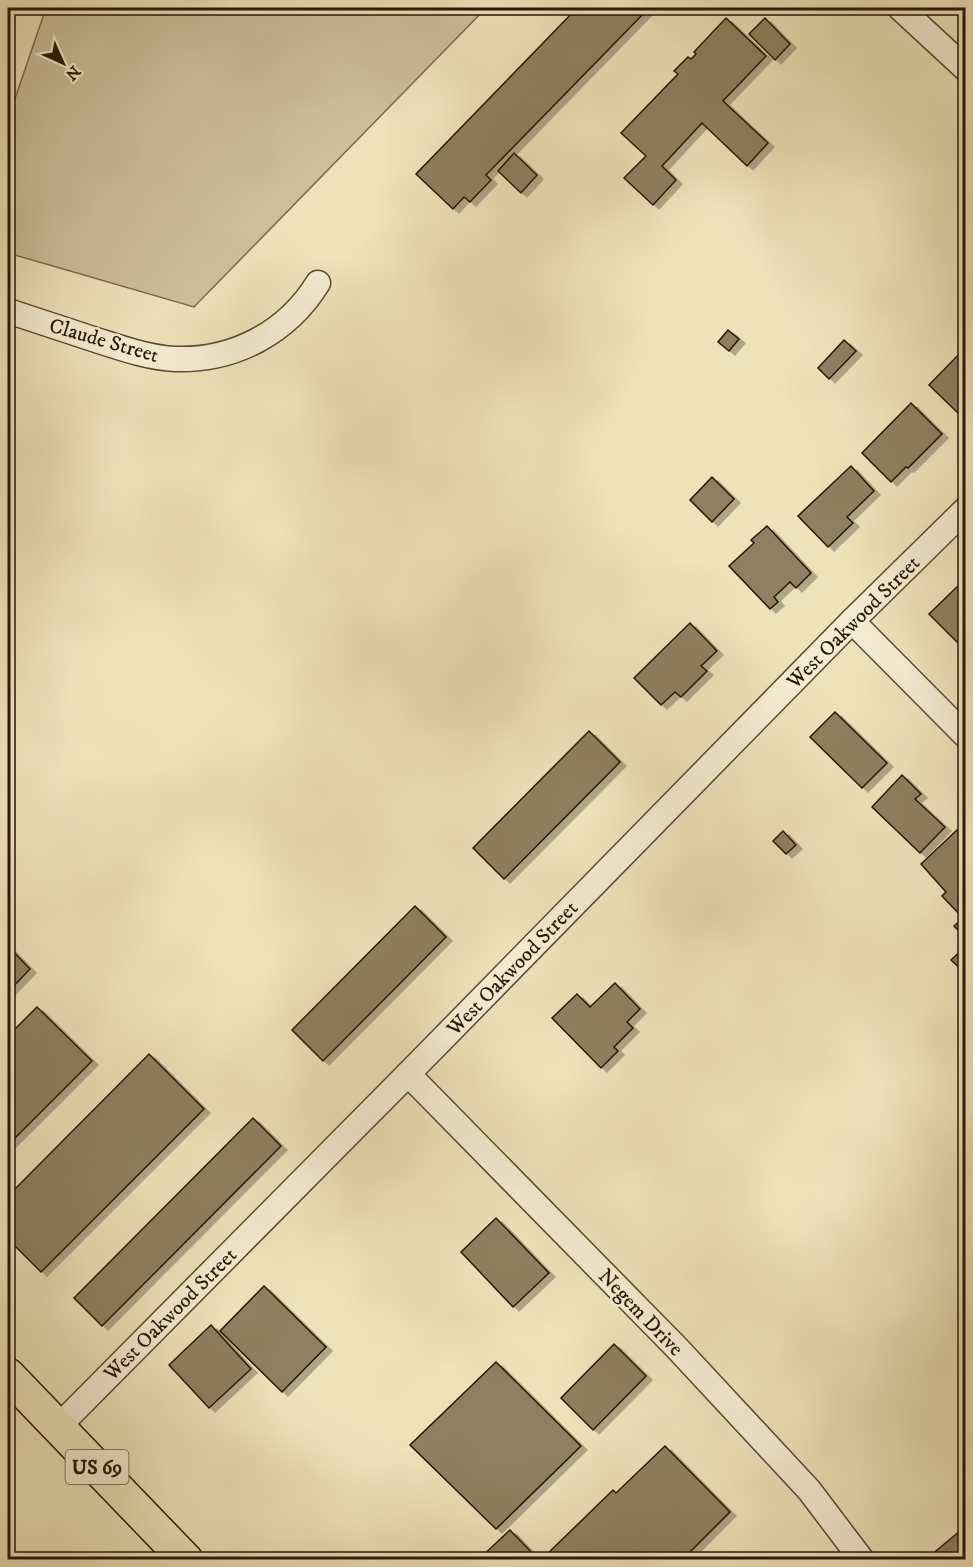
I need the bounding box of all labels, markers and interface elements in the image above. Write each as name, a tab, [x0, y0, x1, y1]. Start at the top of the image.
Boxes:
north arrow	[33, 33, 93, 93]
text: N	[61, 61, 85, 85]
street label: Claude Street	[46, 313, 162, 369]
street label: West Oakwood Street	[781, 550, 926, 695]
street label: West Oakwood Street	[441, 896, 584, 1042]
street label: West Oakwood Street	[98, 1242, 243, 1387]
street label: Negem Drive	[592, 1264, 689, 1362]
road number: US 69	[66, 1450, 128, 1484]

